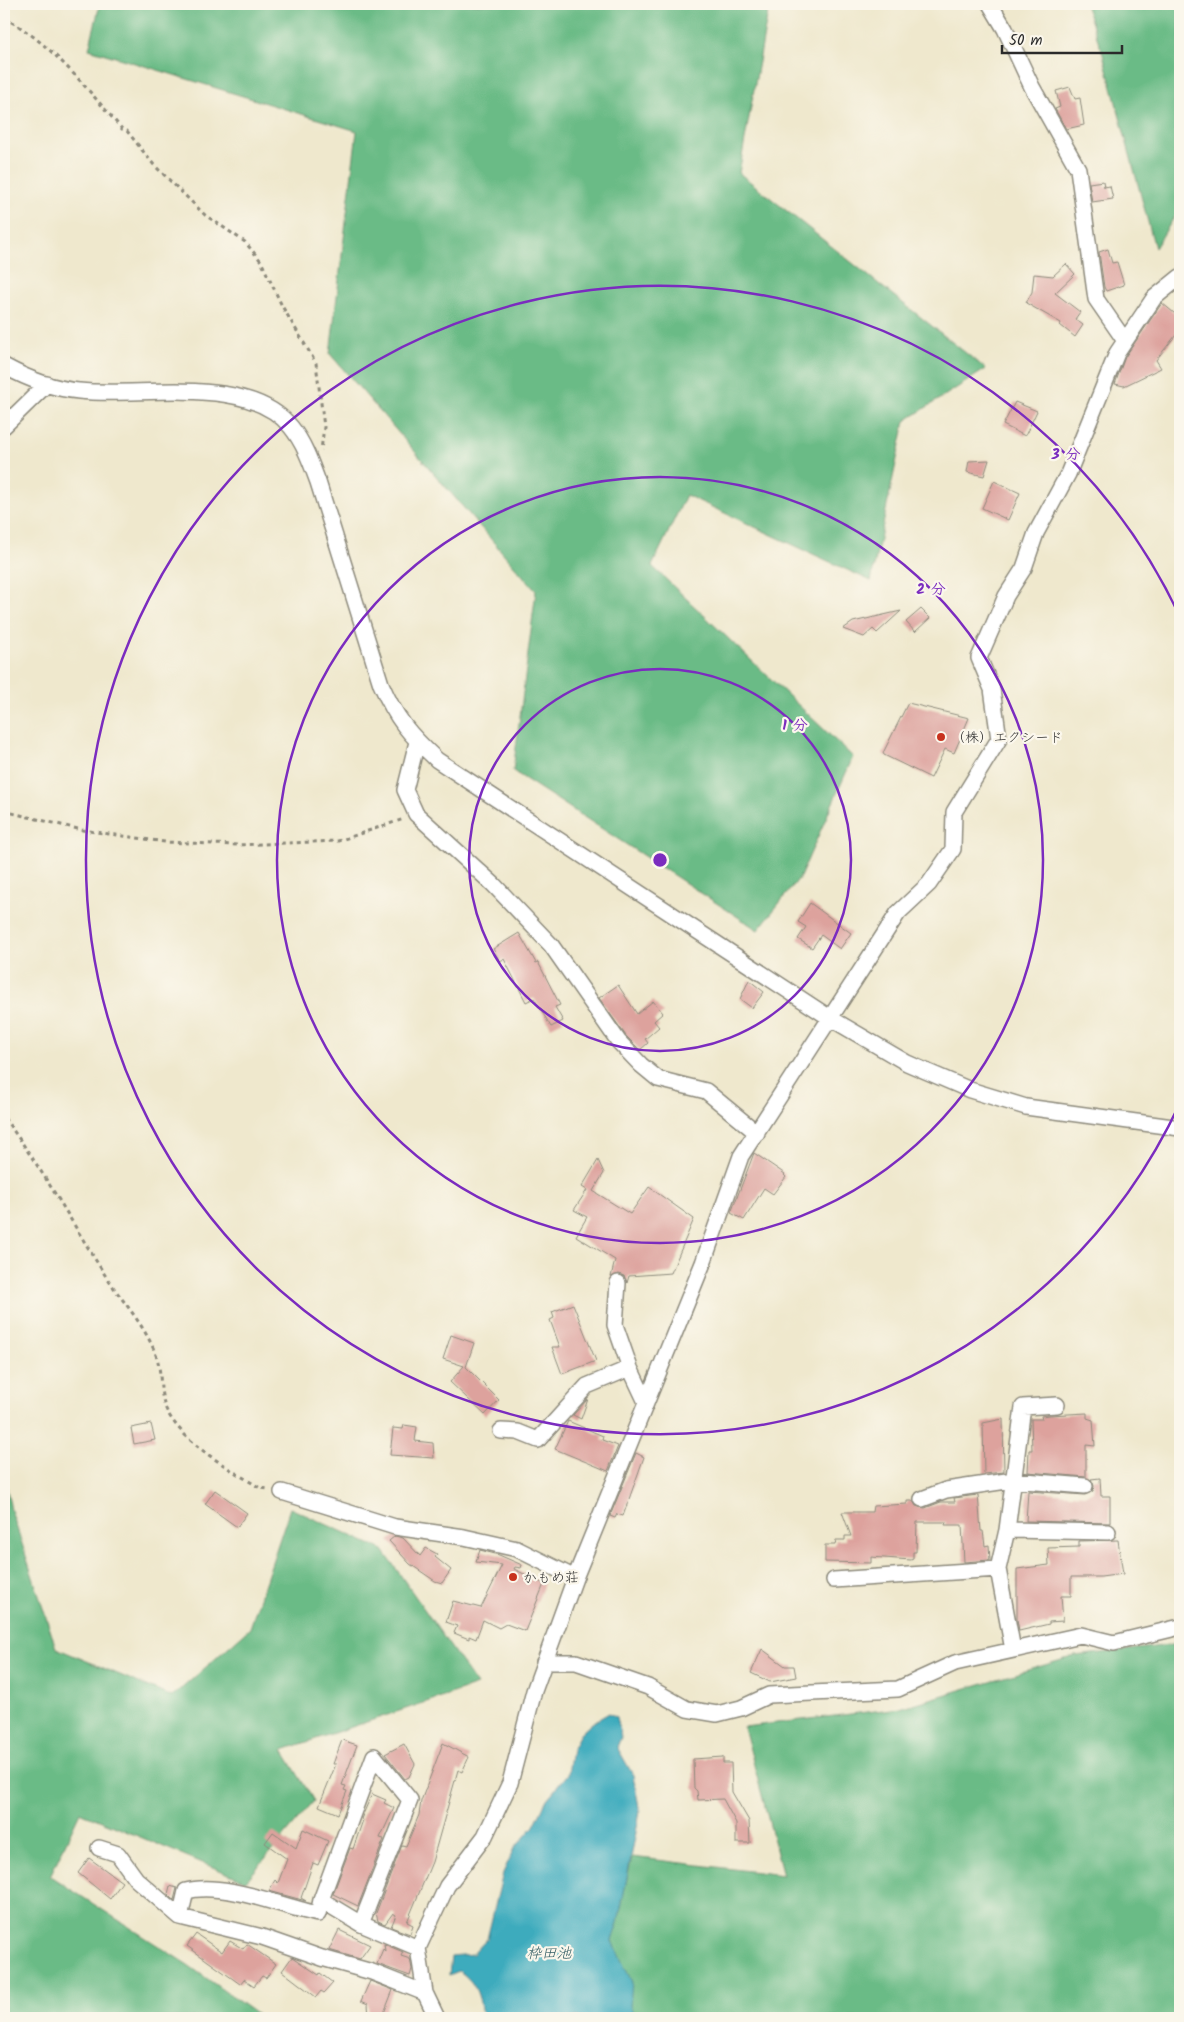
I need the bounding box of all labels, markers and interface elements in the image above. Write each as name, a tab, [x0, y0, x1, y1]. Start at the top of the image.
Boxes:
scale bar	[1002, 22, 1122, 54]
text: 50 m	[1009, 29, 1043, 53]
text: 3 分	[1051, 443, 1080, 467]
text: 2 分	[916, 578, 946, 602]
text: 1 分	[782, 714, 808, 738]
place label: （株）エクシード	[951, 727, 1063, 749]
marker: （株）エクシード	[935, 731, 947, 743]
centre of rings	[651, 851, 669, 869]
place label: かもめ荘	[523, 1567, 579, 1589]
marker: かもめ荘	[507, 1571, 519, 1583]
water label: 枠田池	[526, 1942, 572, 1966]

